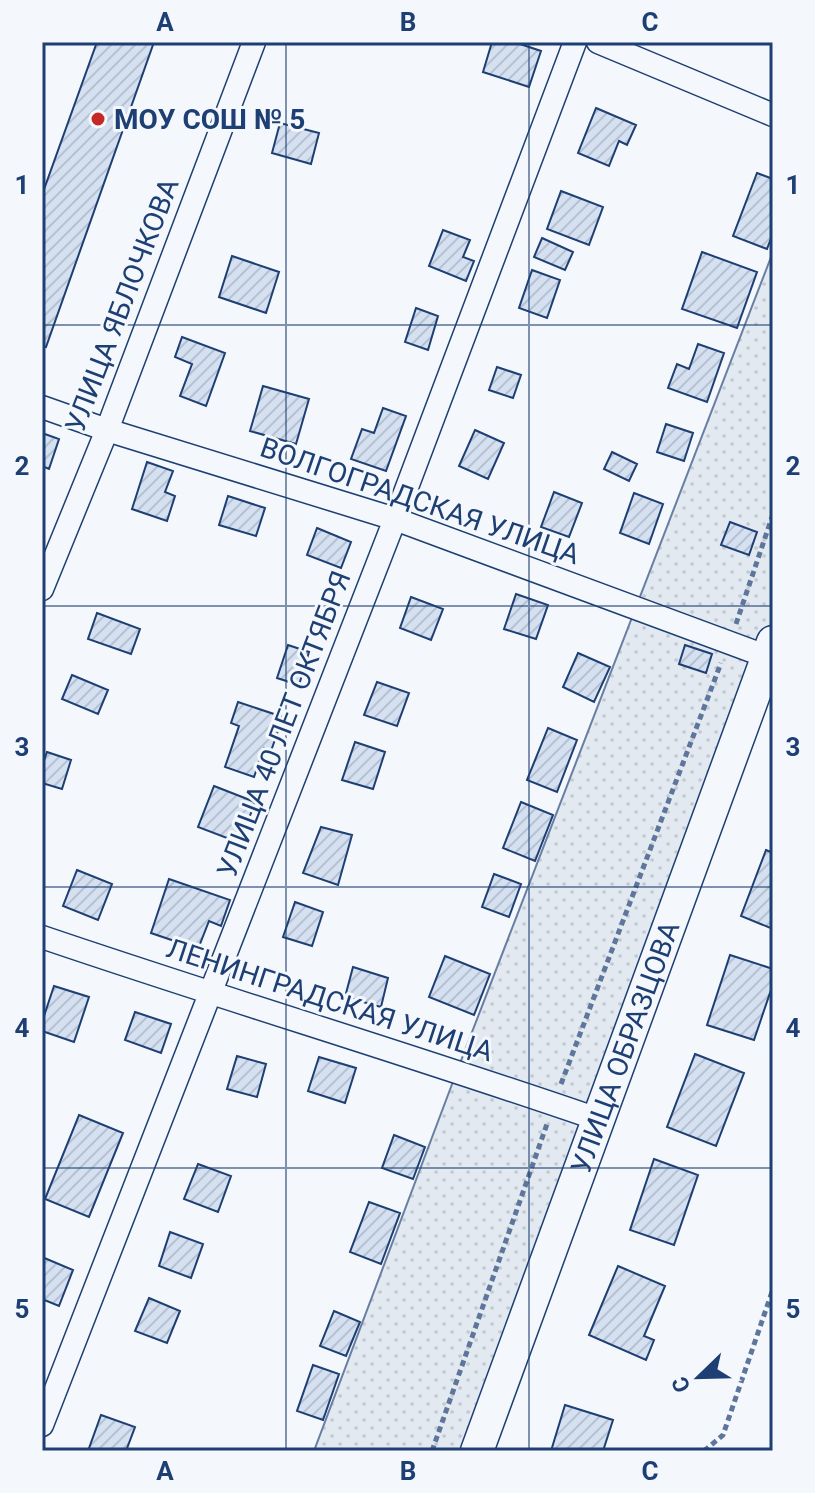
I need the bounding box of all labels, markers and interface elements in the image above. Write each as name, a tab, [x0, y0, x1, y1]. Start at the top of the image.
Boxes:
text: A	[156, 7, 174, 37]
text: B	[400, 7, 416, 37]
text: C	[641, 7, 659, 37]
place label: МОУ СОШ № 5	[114, 103, 305, 136]
marker: МОУ СОШ № 5	[89, 110, 107, 128]
text: 1	[15, 170, 29, 200]
text: 1	[786, 170, 800, 200]
street label: УЛИЦА ЯБЛОЧКОВА	[58, 174, 186, 436]
street label: ВОЛГОГРАДСКАЯ УЛИЦА	[256, 431, 584, 571]
text: 2	[15, 451, 29, 481]
text: 2	[786, 451, 800, 481]
street label: УЛИЦА 40 ЛЕТ ОКТЯБРЯ	[210, 566, 358, 882]
text: 3	[15, 732, 29, 762]
text: 3	[786, 732, 800, 762]
street label: УЛИЦА ОБРАЗЦОВА	[564, 917, 686, 1178]
street label: ЛЕНИНГРАДСКАЯ УЛИЦА	[163, 932, 497, 1068]
text: 4	[15, 1013, 30, 1043]
text: 4	[786, 1013, 801, 1043]
text: 5	[15, 1294, 29, 1324]
text: 5	[786, 1294, 800, 1324]
north arrow	[659, 1337, 739, 1417]
text: С	[667, 1373, 695, 1396]
text: A	[156, 1456, 174, 1486]
text: B	[400, 1456, 416, 1486]
text: C	[641, 1456, 659, 1486]

